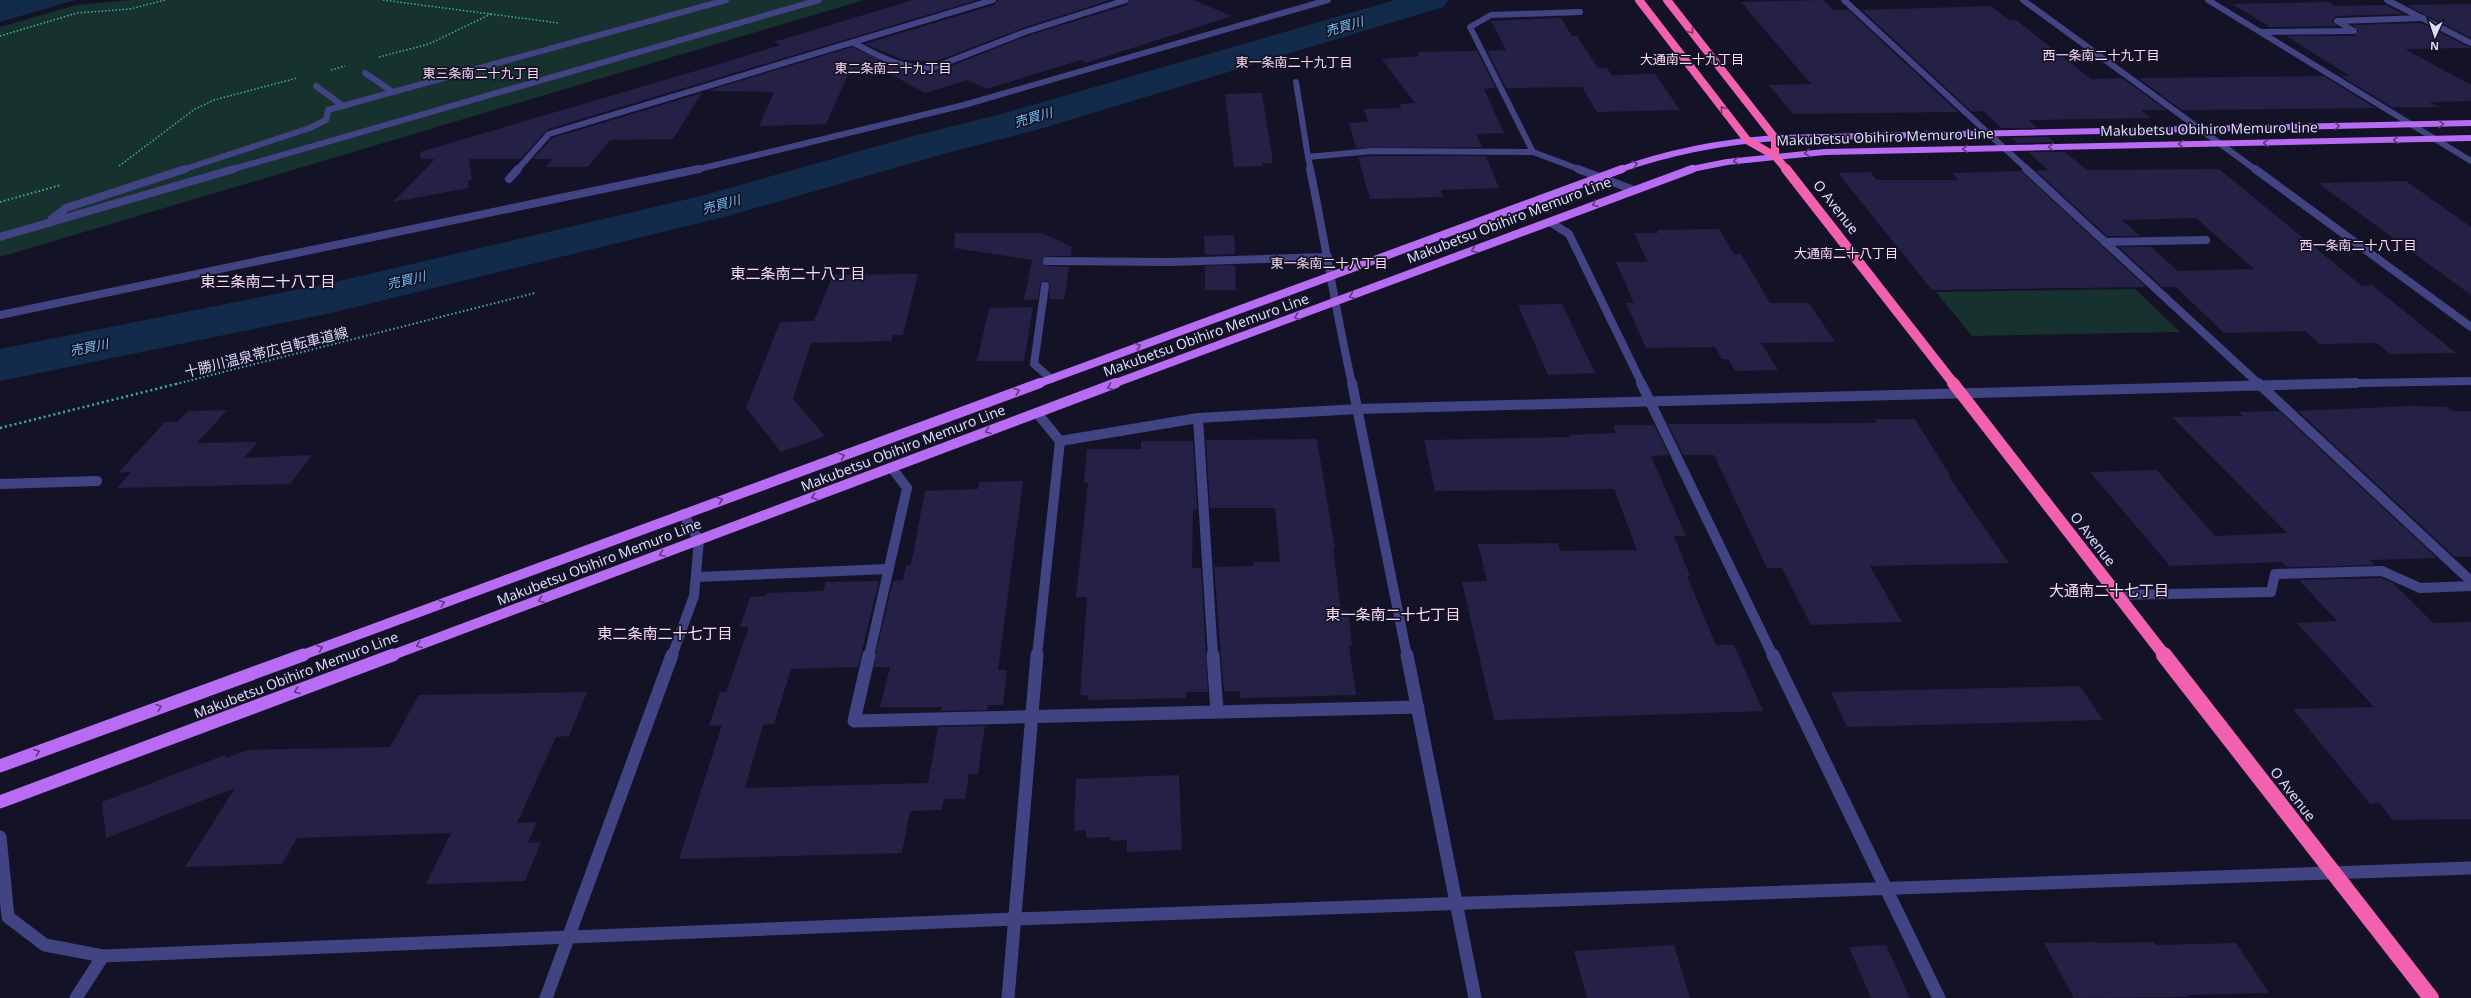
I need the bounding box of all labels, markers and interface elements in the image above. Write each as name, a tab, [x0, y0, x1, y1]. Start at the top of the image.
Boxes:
water label: 売買川	[1323, 11, 1367, 40]
north arrow	[2415, 16, 2455, 56]
one-way arrow	[1686, 26, 1693, 33]
text: N	[2430, 39, 2439, 54]
district label: 西一条南二十九丁目	[2042, 46, 2160, 64]
district label: 大通南二十九丁目	[1640, 50, 1744, 68]
district label: 東一条南二十九丁目	[1235, 53, 1353, 71]
district label: 東二条南二十九丁目	[834, 59, 952, 77]
district label: 東三条南二十九丁目	[422, 64, 540, 82]
water label: 売買川	[1012, 102, 1056, 131]
one-way arrow	[1721, 106, 1728, 113]
street label: Makubetsu Obihiro Memuro Line	[2100, 117, 2318, 140]
one-way arrow	[2438, 120, 2444, 128]
one-way arrow	[2334, 122, 2340, 130]
street label: Makubetsu Obihiro Memuro Line	[1776, 123, 1994, 150]
one-way arrow	[2393, 136, 2399, 144]
one-way arrow	[2263, 138, 2269, 147]
one-way arrow	[2178, 140, 2184, 148]
one-way arrow	[2048, 143, 2054, 151]
one-way arrow	[1962, 144, 1968, 153]
one-way arrow	[1804, 149, 1810, 158]
one-way arrow	[1733, 156, 1739, 165]
one-way arrow	[1631, 160, 1638, 169]
street label: Makubetsu Obihiro Memuro Line	[1404, 172, 1614, 267]
street label: O Avenue	[1809, 176, 1864, 238]
water label: 売買川	[700, 190, 744, 218]
one-way arrow	[1592, 199, 1600, 207]
district label: 西一条南二十八丁目	[2299, 236, 2417, 254]
district label: 大通南二十八丁目	[1794, 244, 1898, 262]
one-way arrow	[1470, 246, 1477, 254]
district label: 東一条南二十八丁目	[1270, 254, 1388, 272]
district label: 東二条南二十八丁目	[730, 263, 866, 283]
water label: 売買川	[385, 266, 429, 293]
district label: 東三条南二十八丁目	[200, 271, 336, 291]
street label: Makubetsu Obihiro Memuro Line	[1100, 288, 1311, 381]
one-way arrow	[1349, 292, 1356, 300]
one-way arrow	[1294, 312, 1301, 320]
street label: 十勝川温泉帯広自転車道線	[182, 322, 350, 381]
water label: 売買川	[68, 334, 112, 360]
one-way arrow	[1135, 343, 1142, 351]
one-way arrow	[1107, 382, 1114, 390]
one-way arrow	[1013, 388, 1020, 396]
street label: Makubetsu Obihiro Memuro Line	[798, 400, 1008, 495]
one-way arrow	[984, 427, 991, 435]
one-way arrow	[838, 452, 845, 460]
one-way arrow	[810, 493, 817, 501]
one-way arrow	[716, 497, 723, 505]
street label: O Avenue	[2066, 508, 2121, 570]
street label: Makubetsu Obihiro Memuro Line	[494, 514, 704, 609]
one-way arrow	[659, 549, 666, 557]
district label: 大通南二十七丁目	[2049, 580, 2169, 600]
one-way arrow	[537, 595, 544, 603]
one-way arrow	[438, 599, 445, 607]
district label: 東一条南二十七丁目	[1325, 604, 1461, 624]
district label: 東二条南二十七丁目	[597, 623, 733, 643]
street label: Makubetsu Obihiro Memuro Line	[191, 627, 401, 722]
one-way arrow	[416, 641, 423, 649]
one-way arrow	[316, 644, 323, 652]
one-way arrow	[294, 686, 301, 694]
one-way arrow	[155, 704, 162, 712]
one-way arrow	[33, 749, 40, 757]
street label: O Avenue	[2266, 763, 2321, 825]

